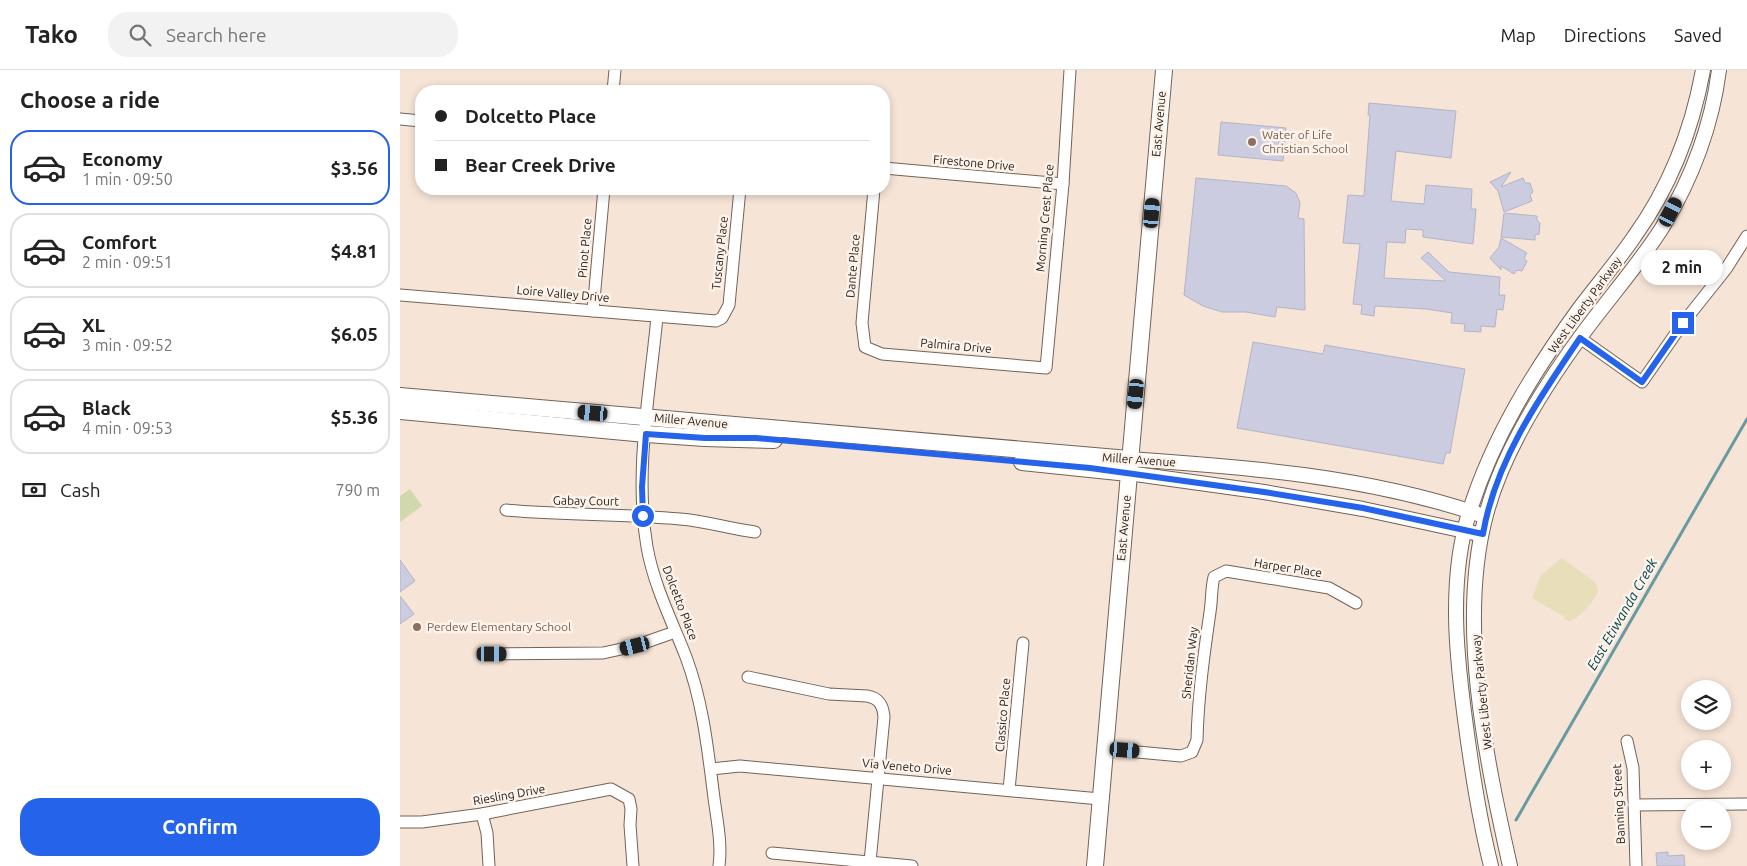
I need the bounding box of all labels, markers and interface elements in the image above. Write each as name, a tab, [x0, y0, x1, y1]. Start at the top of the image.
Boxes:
search box	[108, 12, 458, 57]
text: Tako	[25, 21, 78, 48]
icon: search	[126, 21, 154, 49]
text: Search here	[166, 24, 266, 46]
text: Map	[1500, 25, 1536, 45]
text: Directions	[1564, 25, 1646, 45]
text: Saved	[1674, 25, 1722, 45]
text: Choose a ride	[20, 87, 160, 112]
street label: East Avenue	[1149, 91, 1168, 157]
text: Dolcetto Place	[465, 105, 596, 127]
place label: Water of Life Christian School	[1262, 128, 1348, 155]
marker: Water of Life Christian School	[1246, 136, 1258, 148]
icon: car	[22, 145, 67, 190]
text: Economy	[82, 148, 163, 170]
street label: Firestone Drive	[933, 152, 1015, 173]
text: Bear Creek Drive	[465, 154, 616, 176]
text: $3.56	[330, 157, 378, 179]
street label: Morning Crest Place	[1033, 164, 1056, 272]
text: 1 min · 09:50	[82, 170, 173, 188]
car	[1657, 195, 1684, 229]
car	[1143, 197, 1160, 229]
street label: Tuscany Place	[709, 215, 730, 290]
street label: Pinot Place	[575, 217, 594, 278]
icon: car	[22, 228, 67, 273]
text: Comfort	[82, 231, 157, 253]
street label: Dante Place	[843, 233, 862, 299]
text: $4.81	[330, 240, 378, 262]
callout: 2 min	[1642, 250, 1724, 286]
text: 2 min · 09:51	[82, 253, 173, 271]
street label: West Liberty Parkway	[1545, 254, 1624, 355]
text: 2 min	[1662, 258, 1702, 276]
street label: Loire Valley Drive	[516, 283, 610, 304]
icon: car	[22, 311, 67, 356]
route end	[1672, 312, 1694, 334]
text: XL	[82, 314, 105, 336]
text: $6.05	[330, 323, 378, 345]
text: 3 min · 09:52	[82, 336, 173, 354]
street label: Palmira Drive	[920, 336, 992, 355]
car	[1126, 378, 1145, 410]
icon: car	[22, 394, 67, 439]
text: Black	[82, 397, 131, 419]
car	[577, 404, 608, 422]
text: $5.36	[330, 406, 378, 428]
street label: Miller Avenue	[654, 411, 728, 430]
text: 4 min · 09:53	[82, 419, 173, 437]
street label: Miller Avenue	[1102, 450, 1176, 469]
icon: cash	[20, 476, 48, 504]
text: Cash	[60, 479, 101, 501]
text: 790 m	[335, 481, 380, 499]
street label: Gabay Court	[553, 493, 620, 508]
street label: East Avenue	[1114, 495, 1133, 561]
route start	[632, 505, 654, 527]
water label: East Etiwanda Creek	[1583, 555, 1661, 673]
street label: Harper Place	[1253, 556, 1323, 579]
street label: Dolcetto Place	[660, 564, 701, 642]
place label: Perdew Elementary School	[427, 620, 571, 633]
marker: Perdew Elementary School	[411, 621, 423, 633]
street label: Sheridan Way	[1179, 626, 1200, 700]
street label: West Liberty Parkway	[1469, 634, 1494, 750]
car	[618, 635, 651, 657]
car	[477, 647, 507, 662]
street label: Classico Place	[993, 678, 1012, 752]
map controls	[1681, 680, 1731, 850]
button: layers	[1681, 680, 1731, 730]
button: +	[1681, 740, 1731, 790]
car	[1109, 741, 1140, 759]
street label: Via Veneto Drive	[862, 756, 952, 777]
street label: Banning Street	[1610, 763, 1627, 845]
street label: Riesling Drive	[472, 782, 546, 807]
button: Confirm	[20, 798, 380, 856]
button: −	[1681, 800, 1731, 850]

